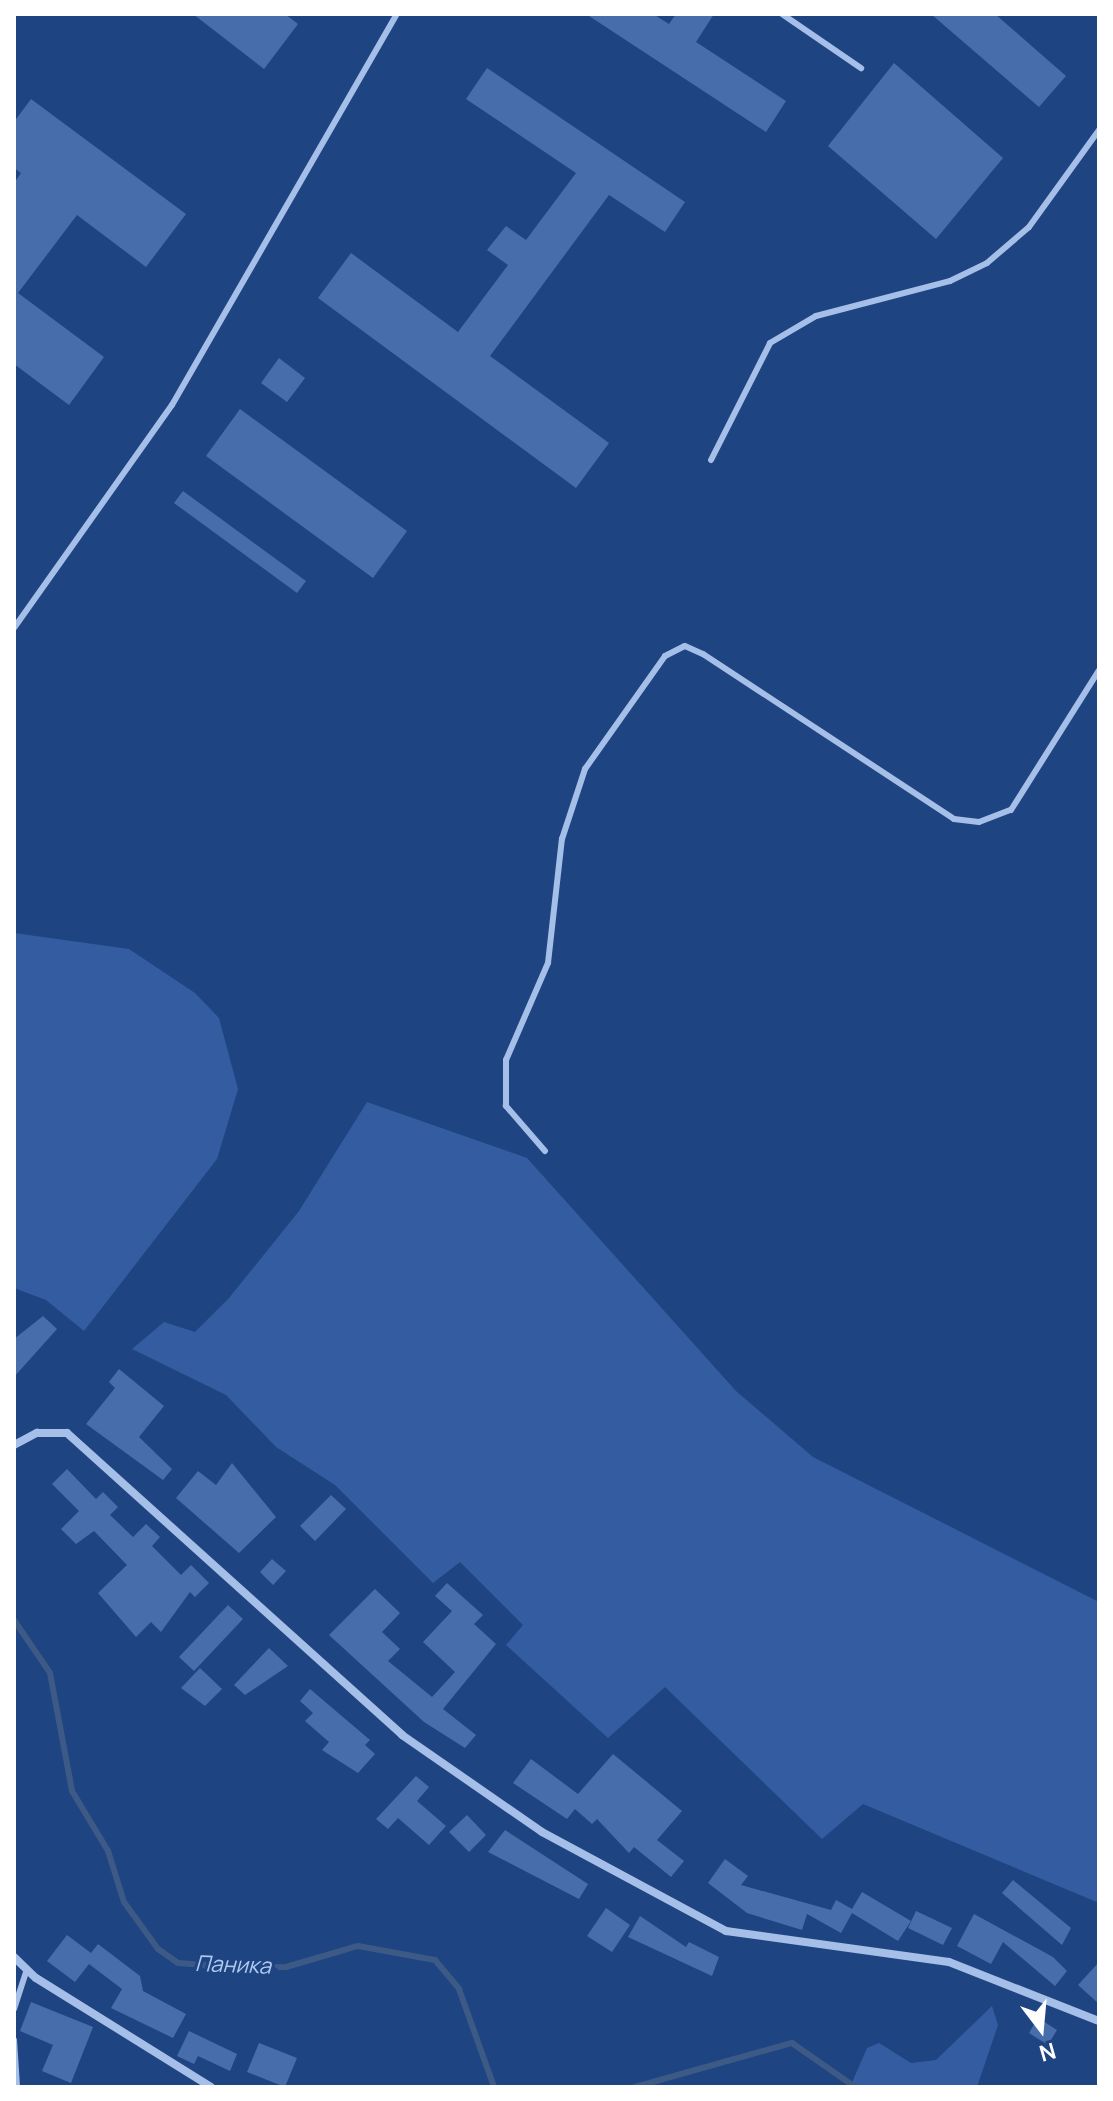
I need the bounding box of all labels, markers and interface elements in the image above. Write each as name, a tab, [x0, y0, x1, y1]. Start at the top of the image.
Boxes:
water label: Паника	[195, 1950, 271, 1980]
north arrow	[1001, 1989, 1081, 2069]
text: N	[1036, 2035, 1059, 2069]

